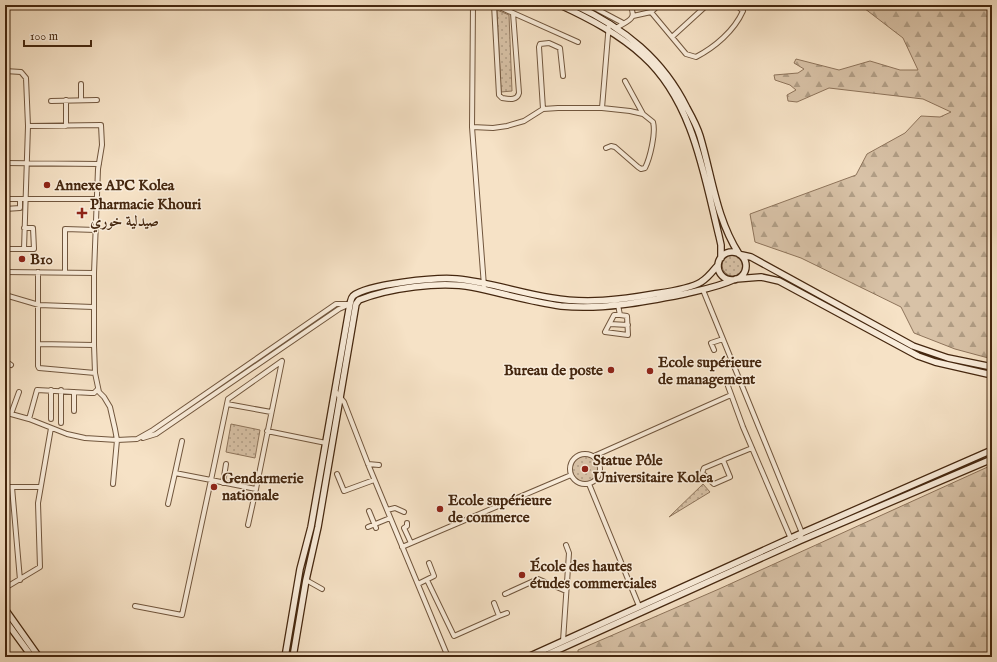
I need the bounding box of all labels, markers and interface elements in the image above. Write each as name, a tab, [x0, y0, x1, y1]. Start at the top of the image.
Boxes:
scale bar	[24, 22, 91, 48]
text: 100 m	[30, 29, 58, 44]
place label: Annexe APC Kolea	[54, 176, 175, 195]
marker: Annexe APC Kolea	[42, 180, 52, 190]
place label: Pharmacie Khouri صيدلية خوري	[90, 195, 201, 233]
marker: Pharmacie Khouri صيدلية خوري	[77, 208, 87, 218]
place label: B10	[30, 250, 53, 269]
marker: B10	[17, 254, 27, 264]
place label: Ecole supérieure de management	[658, 353, 762, 389]
place label: Bureau de poste	[504, 361, 603, 380]
marker: Bureau de poste	[606, 365, 616, 375]
marker: Ecole supérieure de management	[645, 366, 655, 376]
place label: Statue Pôle Universitaire Kolea	[592, 451, 713, 487]
marker: Statue Pôle Universitaire Kolea	[580, 464, 590, 474]
place label: Gendarmerie nationale	[222, 469, 304, 505]
marker: Gendarmerie nationale	[209, 482, 219, 492]
place label: Ecole supérieure de commerce	[448, 491, 552, 527]
marker: Ecole supérieure de commerce	[435, 504, 445, 514]
place label: École des hautes études commerciales	[530, 557, 657, 593]
marker: École des hautes études commerciales	[517, 570, 527, 580]

